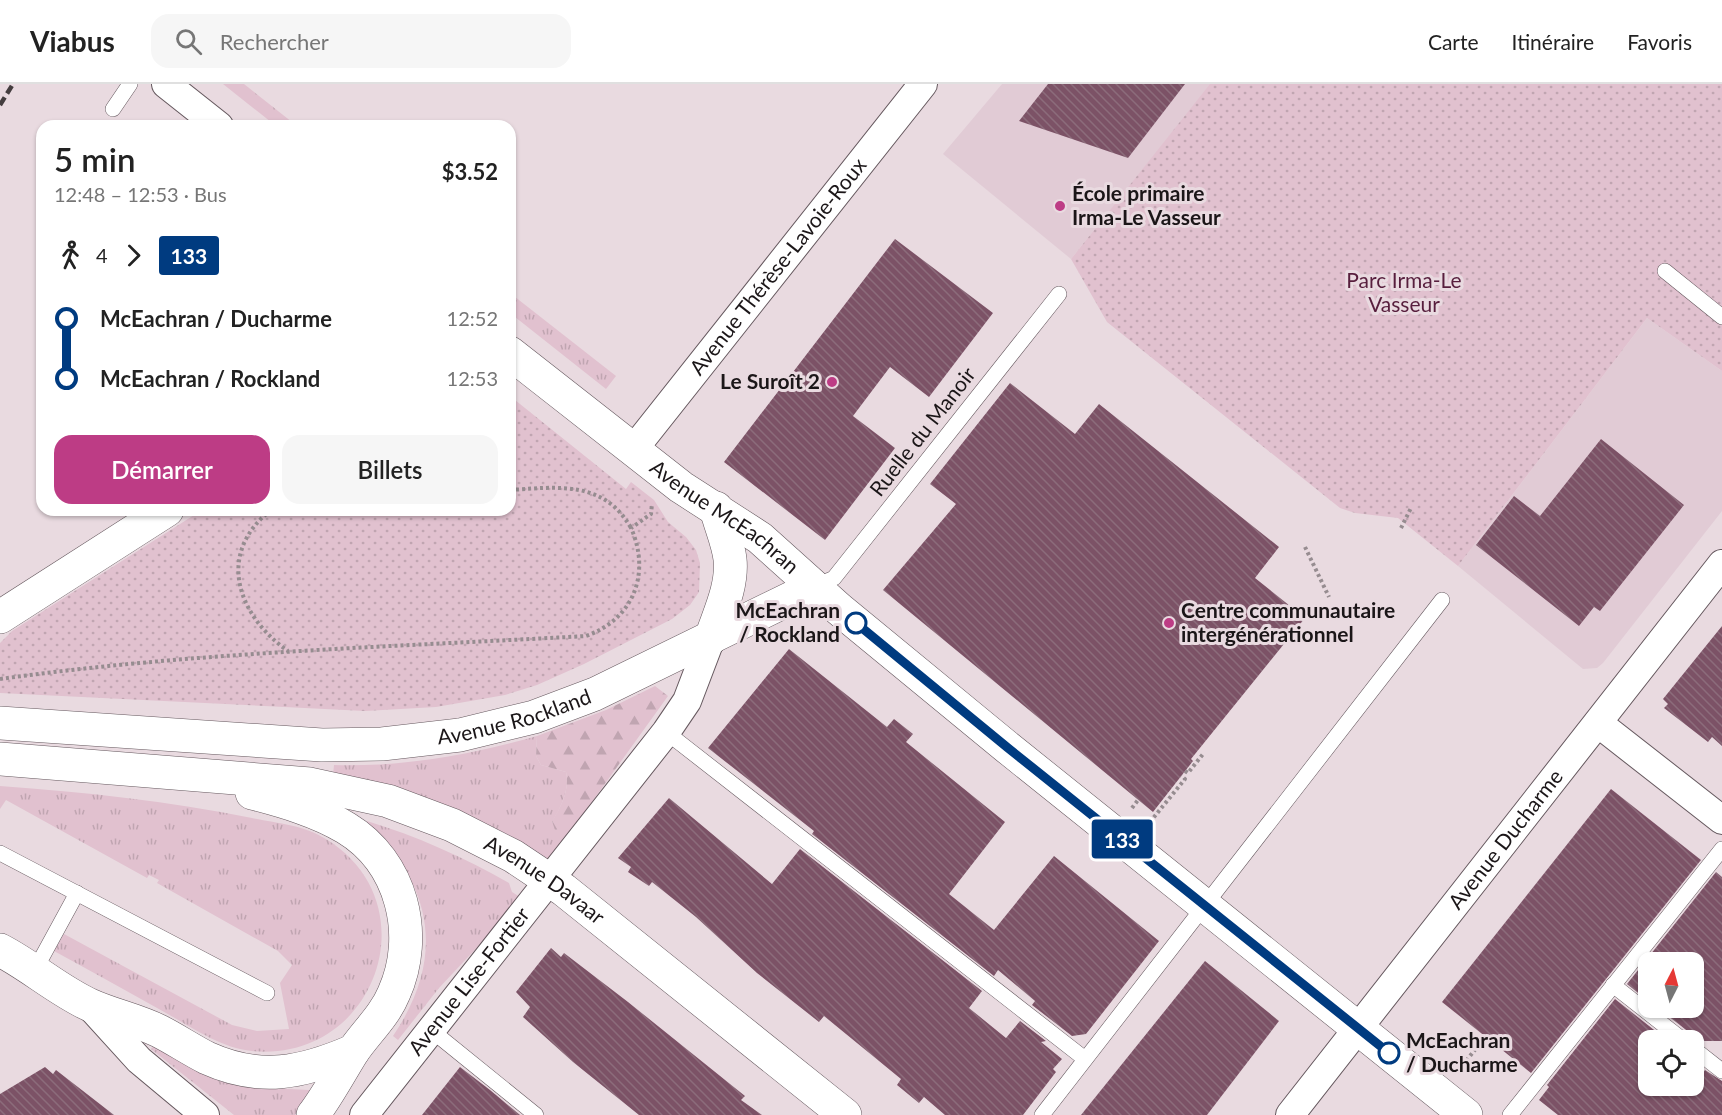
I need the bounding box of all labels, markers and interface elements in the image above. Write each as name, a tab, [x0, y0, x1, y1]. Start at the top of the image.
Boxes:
search box	[151, 14, 571, 68]
text: Viabus	[30, 24, 115, 58]
icon: search	[172, 25, 205, 58]
text: Rechercher	[220, 28, 329, 55]
text: Carte	[1428, 29, 1479, 54]
text: Itinéraire	[1512, 29, 1594, 54]
text: Favoris	[1627, 29, 1692, 54]
text: 5 min	[54, 139, 135, 179]
street label: Avenue Thérèse-Lavoie-Roux	[684, 152, 871, 379]
text: $3.52	[442, 158, 498, 185]
place label: École primaire Irma-Le Vasseur	[1072, 180, 1221, 229]
text: 12:48 – 12:53 · Bus	[54, 182, 227, 206]
marker: École primaire Irma-Le Vasseur	[1053, 199, 1067, 213]
icon: walk	[54, 239, 87, 272]
icon: forward	[117, 239, 150, 272]
text: 4	[96, 243, 108, 267]
text: 133	[171, 243, 207, 268]
park label: Parc Irma-Le Vasseur	[1346, 267, 1462, 316]
text: McEachran / Ducharme	[100, 305, 332, 332]
text: 12:52	[447, 306, 498, 330]
street label: Ruelle du Manoir	[864, 361, 980, 501]
text: McEachran / Rockland	[100, 365, 320, 392]
text: 12:53	[447, 366, 498, 390]
place label: Le Suroît 2	[720, 368, 820, 393]
marker: Le Suroît 2	[825, 375, 839, 389]
button: Démarrer	[54, 435, 270, 504]
button: Billets	[282, 435, 498, 504]
street label: Avenue McEachran	[646, 454, 805, 578]
place label: McEachran / Rockland	[736, 597, 840, 646]
place label: Centre communautaire intergénérationnel	[1181, 597, 1395, 646]
marker: McEachran / Rockland	[845, 612, 867, 634]
marker: Centre communautaire intergénérationnel	[1162, 616, 1176, 630]
street label: Avenue Rockland	[436, 683, 594, 749]
street label: Avenue Ducharme	[1442, 764, 1567, 914]
line badge: 133	[1088, 820, 1156, 858]
text: 133	[1104, 827, 1140, 852]
street label: Avenue Davaar	[481, 830, 611, 929]
street label: Avenue Lise-Fortier	[402, 901, 534, 1059]
north arrow	[1638, 952, 1704, 1018]
map controls	[1638, 952, 1704, 1096]
place label: McEachran / Ducharme	[1406, 1027, 1518, 1076]
button: locate	[1638, 1030, 1704, 1096]
marker: McEachran / Ducharme	[1378, 1042, 1400, 1064]

